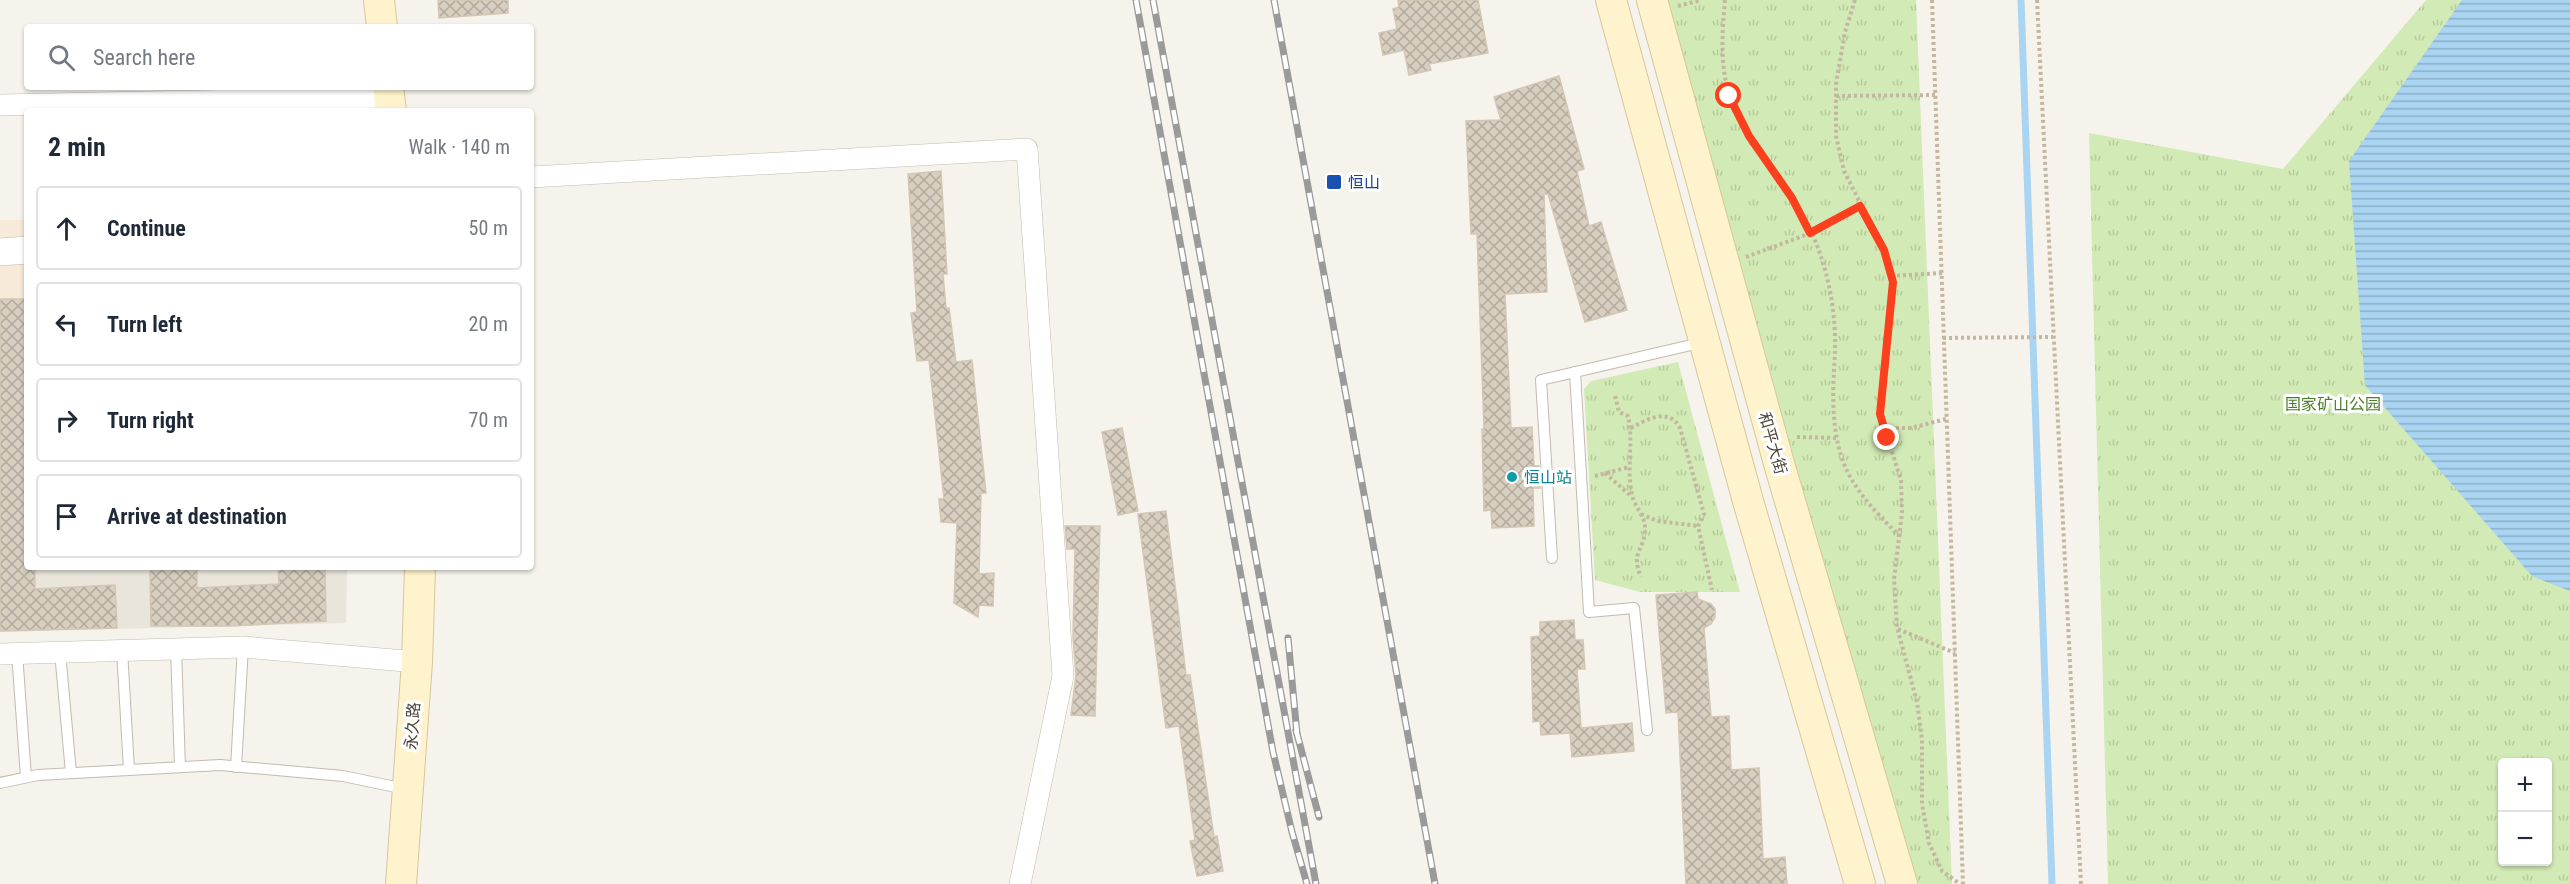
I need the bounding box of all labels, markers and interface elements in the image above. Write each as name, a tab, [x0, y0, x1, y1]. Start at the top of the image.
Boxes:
search box	[24, 24, 534, 90]
icon: search	[45, 41, 78, 74]
text: Search here	[93, 45, 195, 70]
route start	[1715, 82, 1741, 108]
text: 2 min	[48, 132, 106, 162]
text: Walk · 140 m	[409, 135, 510, 159]
marker: 恒山	[1325, 173, 1343, 191]
place label: 恒山	[1348, 173, 1380, 192]
icon: ahead	[50, 212, 83, 245]
text: Continue	[107, 216, 186, 241]
text: 50 m	[469, 216, 508, 240]
icon: left	[50, 308, 83, 341]
text: Turn left	[107, 312, 182, 337]
text: 20 m	[469, 312, 508, 336]
park label: 国家矿山公园	[2285, 395, 2381, 414]
icon: right	[50, 404, 83, 437]
text: Turn right	[107, 408, 194, 433]
text: 70 m	[469, 408, 508, 432]
street label: 和平大街	[1755, 410, 1790, 477]
route end	[1873, 424, 1899, 450]
place label: 恒山站	[1524, 468, 1572, 487]
marker: 恒山站	[1505, 470, 1519, 484]
icon: arrive	[50, 500, 83, 533]
text: Arrive at destination	[107, 504, 287, 529]
street label: 永久路	[401, 701, 424, 751]
map controls	[2498, 758, 2552, 866]
button: +	[2498, 758, 2552, 812]
button: −	[2498, 812, 2552, 866]

